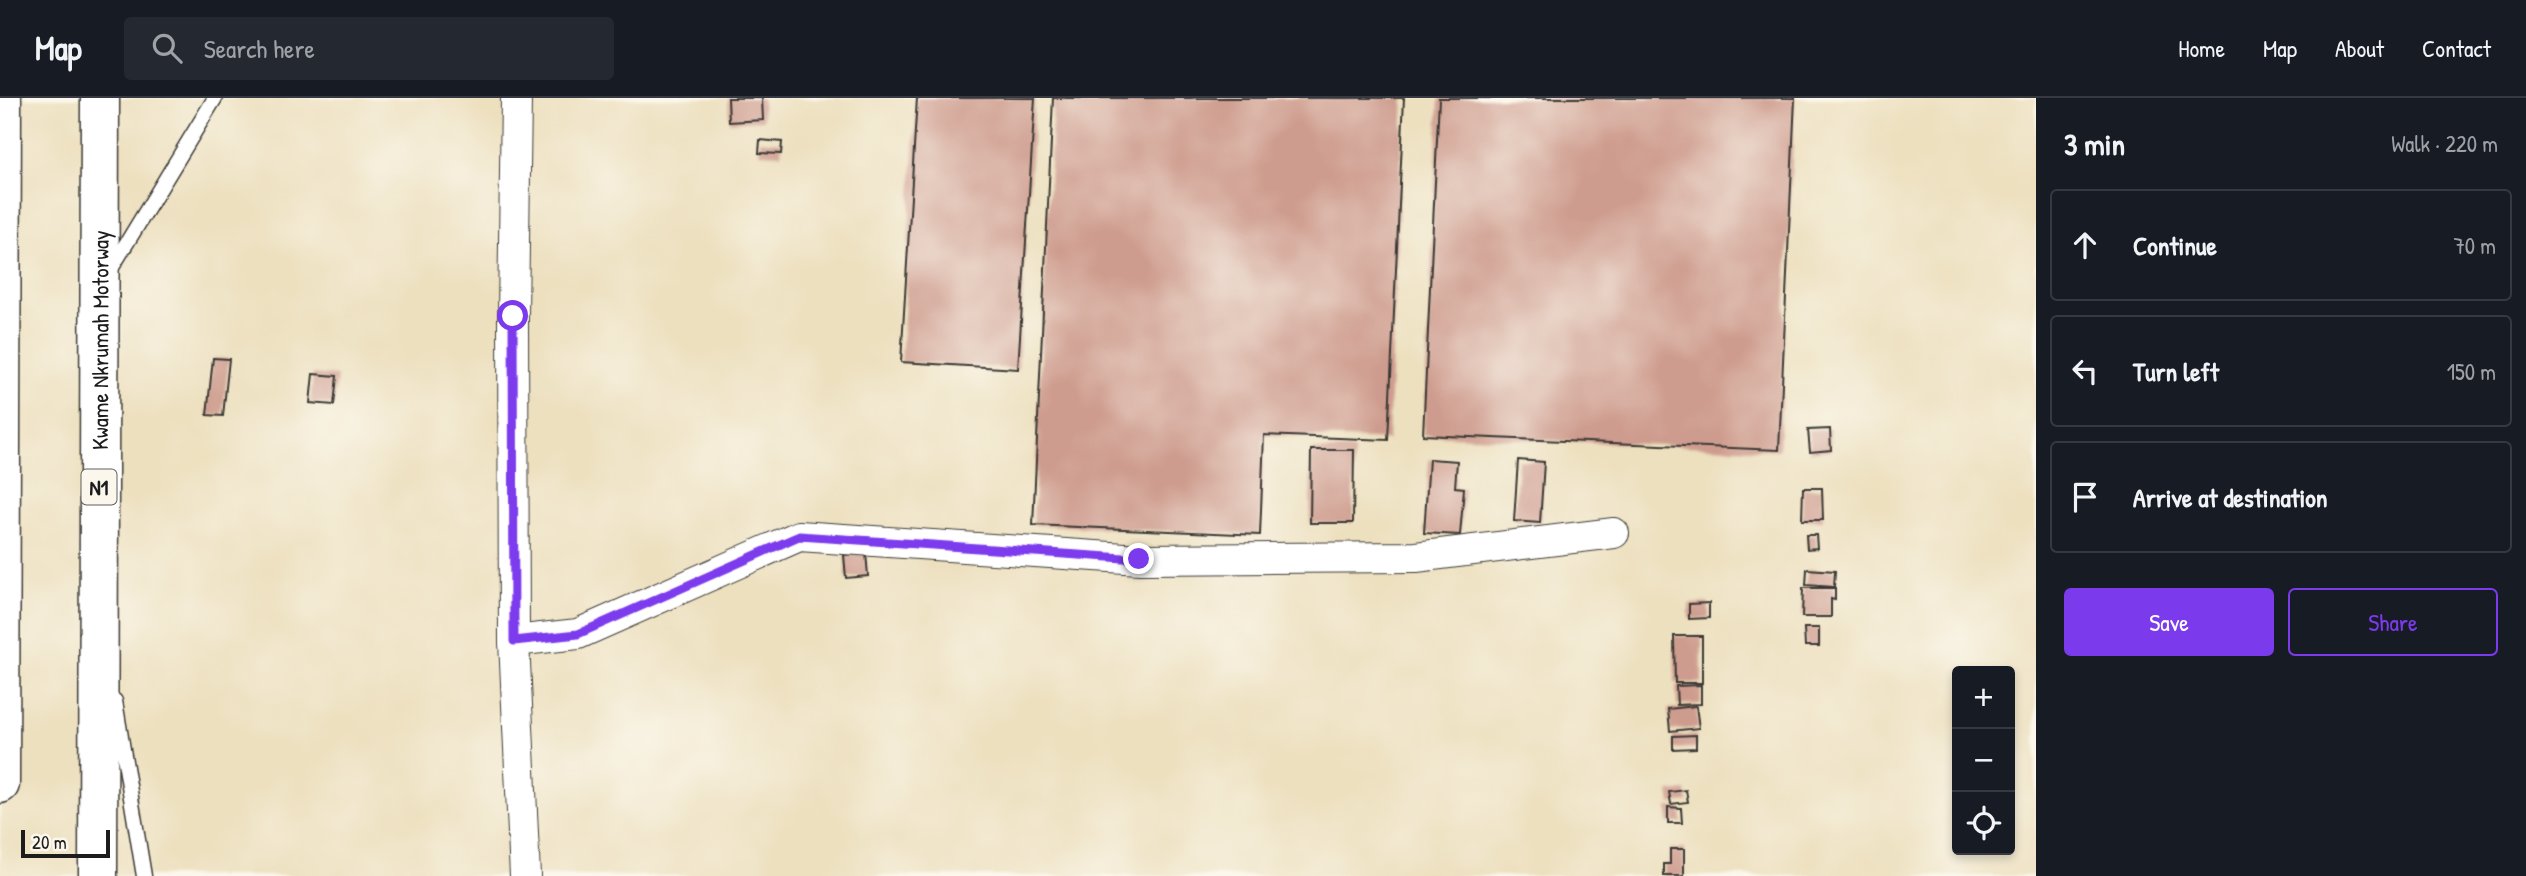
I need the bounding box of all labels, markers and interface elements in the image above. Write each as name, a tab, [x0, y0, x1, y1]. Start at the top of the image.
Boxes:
search box	[124, 17, 614, 80]
text: Map	[35, 26, 82, 70]
icon: search	[148, 29, 186, 67]
text: Search here	[204, 31, 315, 66]
text: Home	[2178, 32, 2225, 64]
text: Map	[2263, 32, 2297, 64]
text: About	[2335, 32, 2384, 64]
text: Contact	[2422, 32, 2491, 64]
text: 3 min	[2064, 124, 2125, 164]
text: Walk · 220 m	[2391, 128, 2498, 159]
icon: ahead	[2066, 226, 2104, 264]
text: Continue	[2133, 228, 2217, 263]
street label: Kwame Nkrumah Motorway	[84, 230, 115, 450]
text: 70 m	[2453, 230, 2496, 261]
route start	[497, 300, 528, 331]
icon: left	[2066, 352, 2104, 390]
text: Turn left	[2133, 354, 2219, 389]
text: 150 m	[2447, 356, 2496, 387]
road number: N1	[82, 470, 116, 504]
icon: arrive	[2066, 478, 2104, 516]
text: Arrive at destination	[2133, 480, 2328, 515]
route end	[1123, 543, 1154, 574]
button: Save	[2064, 588, 2274, 656]
button: Share	[2288, 588, 2498, 656]
map controls	[1952, 666, 2015, 855]
button: +	[1952, 666, 2015, 729]
button: −	[1952, 729, 2015, 792]
button: locate	[1952, 792, 2015, 855]
scale bar	[21, 827, 110, 859]
text: 20 m	[32, 829, 67, 855]

